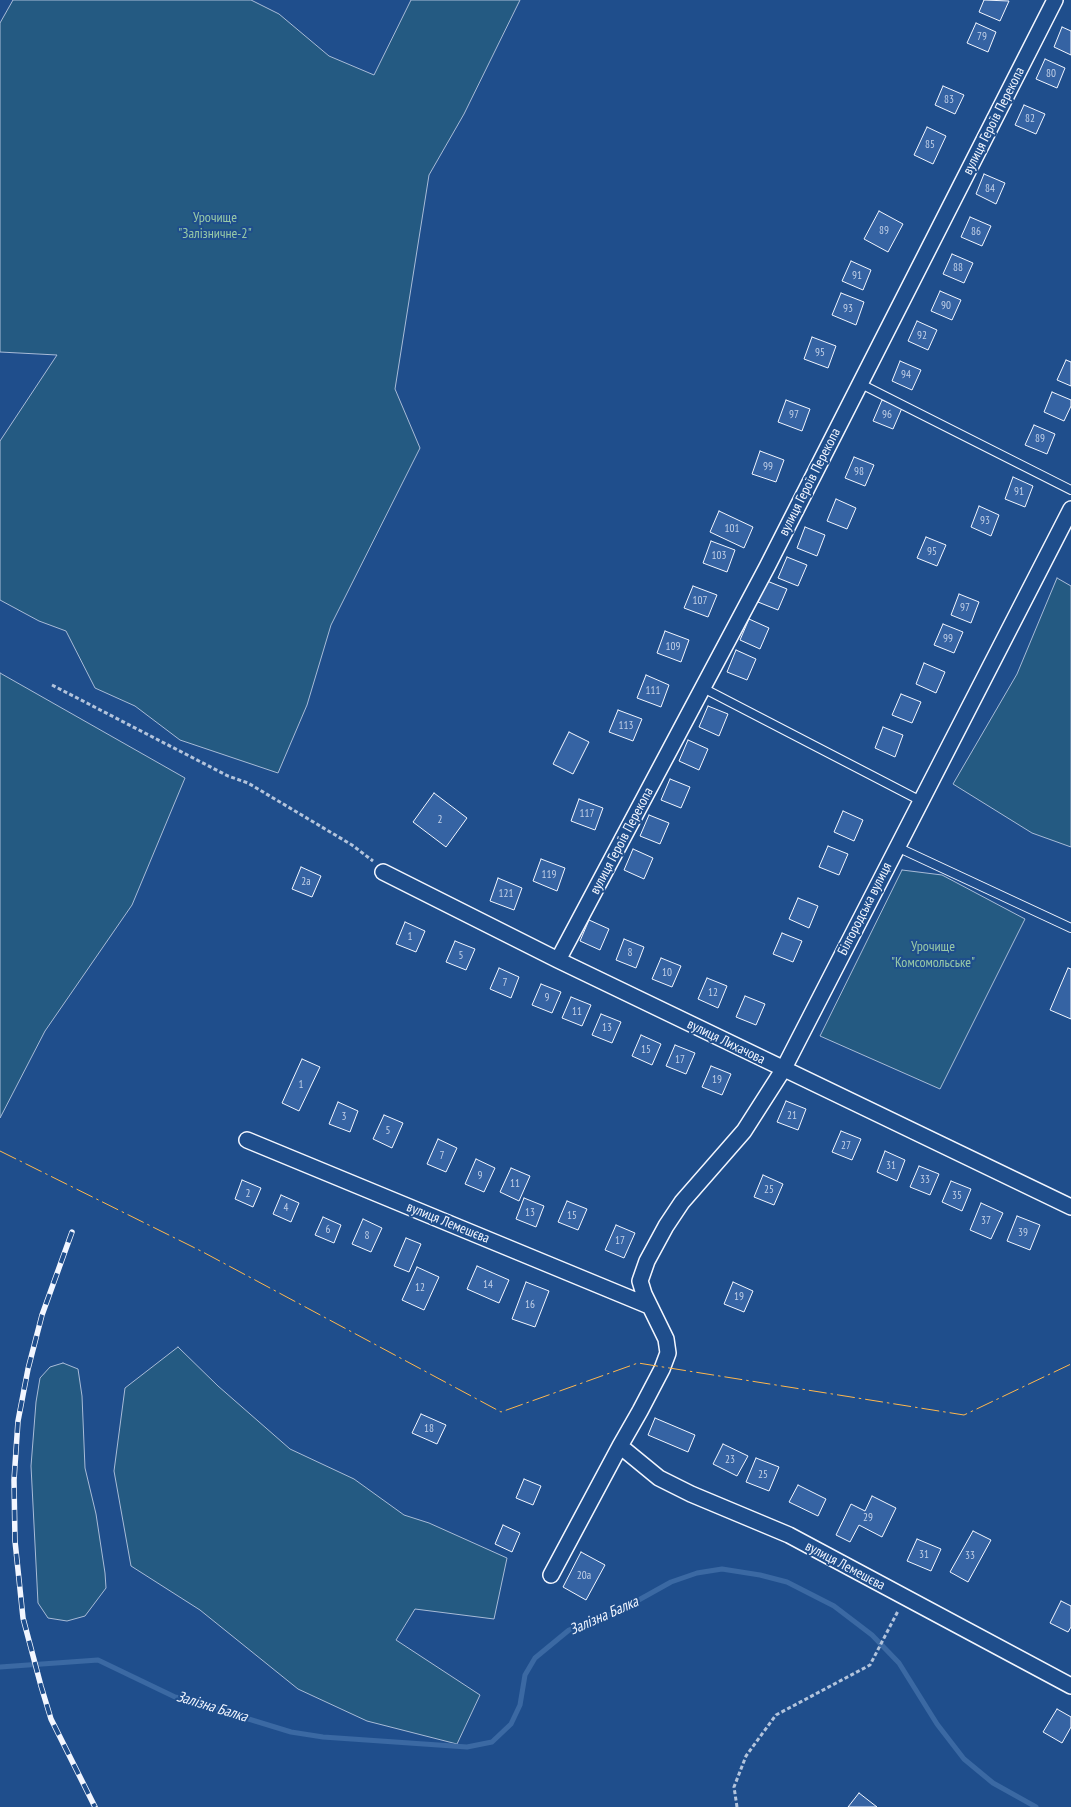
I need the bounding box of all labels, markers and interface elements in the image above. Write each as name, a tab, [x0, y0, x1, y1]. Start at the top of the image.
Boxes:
house number: 79	[977, 30, 987, 44]
street label: вулиця Героїв Перекопа	[960, 64, 1028, 178]
house number: 80	[1046, 67, 1056, 81]
house number: 83	[944, 93, 954, 107]
house number: 82	[1025, 112, 1035, 126]
house number: 85	[925, 138, 935, 152]
house number: 84	[985, 182, 995, 196]
park label: Урочище "Залізничне-2"	[178, 210, 252, 242]
house number: 89	[879, 224, 889, 238]
house number: 86	[971, 225, 981, 239]
house number: 88	[953, 261, 963, 275]
house number: 91	[852, 269, 862, 283]
house number: 90	[941, 299, 951, 313]
house number: 93	[843, 302, 853, 316]
house number: 92	[917, 329, 927, 343]
house number: 95	[815, 346, 825, 360]
house number: 94	[901, 368, 911, 382]
house number: 97	[789, 408, 799, 422]
house number: 96	[882, 408, 892, 422]
street label: вулиця Героїв Перекопа	[776, 425, 844, 539]
house number: 89	[1035, 432, 1045, 446]
house number: 99	[763, 460, 773, 474]
house number: 98	[854, 465, 864, 479]
house number: 91	[1014, 485, 1024, 499]
house number: 93	[980, 514, 990, 528]
house number: 101	[725, 522, 739, 536]
house number: 95	[927, 545, 937, 559]
house number: 103	[712, 549, 726, 563]
house number: 107	[693, 594, 707, 608]
house number: 97	[960, 601, 970, 615]
house number: 99	[943, 632, 953, 646]
house number: 109	[666, 640, 680, 654]
house number: 111	[646, 684, 660, 698]
house number: 113	[619, 719, 633, 733]
street label: вулиця Героїв Перекопа	[587, 785, 657, 897]
house number: 117	[580, 807, 594, 821]
house number: 2	[438, 813, 442, 827]
street label: Білгородська вулиця	[834, 860, 896, 958]
house number: 119	[542, 868, 556, 882]
house number: 2а	[301, 875, 311, 889]
house number: 121	[499, 887, 513, 901]
house number: 1	[408, 930, 412, 944]
park label: Урочище "Комсомольське"	[891, 939, 975, 972]
house number: 8	[628, 946, 632, 960]
house number: 5	[459, 949, 463, 963]
house number: 10	[662, 966, 672, 980]
house number: 7	[503, 976, 507, 990]
house number: 12	[708, 986, 718, 1000]
house number: 9	[545, 991, 549, 1005]
house number: 11	[572, 1005, 582, 1019]
street label: вулиця Лихачова	[684, 1016, 768, 1068]
house number: 13	[602, 1021, 612, 1035]
house number: 15	[641, 1043, 651, 1057]
house number: 17	[675, 1053, 685, 1067]
house number: 19	[712, 1073, 722, 1087]
house number: 1	[299, 1078, 303, 1092]
house number: 21	[787, 1109, 797, 1123]
house number: 3	[342, 1110, 346, 1124]
house number: 5	[386, 1124, 390, 1138]
house number: 27	[841, 1139, 851, 1153]
house number: 7	[440, 1149, 444, 1163]
house number: 31	[886, 1159, 896, 1173]
house number: 9	[478, 1169, 482, 1183]
house number: 33	[920, 1173, 930, 1187]
house number: 11	[510, 1177, 520, 1191]
house number: 25	[764, 1183, 774, 1197]
house number: 2	[246, 1187, 250, 1201]
house number: 35	[952, 1189, 962, 1203]
street label: вулиця Лемешєва	[404, 1199, 492, 1247]
house number: 4	[284, 1201, 288, 1215]
house number: 13	[525, 1206, 535, 1220]
house number: 15	[567, 1209, 577, 1223]
house number: 37	[981, 1214, 991, 1228]
house number: 6	[326, 1223, 330, 1237]
house number: 39	[1018, 1226, 1028, 1240]
house number: 8	[365, 1229, 369, 1243]
house number: 17	[615, 1234, 625, 1248]
house number: 14	[483, 1278, 493, 1292]
house number: 12	[415, 1281, 425, 1295]
house number: 19	[734, 1290, 744, 1304]
house number: 16	[525, 1298, 535, 1312]
house number: 18	[424, 1422, 434, 1436]
house number: 23	[725, 1453, 735, 1467]
house number: 25	[758, 1468, 768, 1482]
house number: 29	[863, 1511, 873, 1525]
street label: вулиця Лемешєва	[802, 1538, 888, 1594]
house number: 31	[919, 1548, 929, 1562]
house number: 33	[965, 1549, 975, 1563]
house number: 20а	[577, 1569, 591, 1583]
water label: Залізна Балка	[567, 1593, 641, 1639]
water label: Залізна Балка	[174, 1688, 250, 1726]

